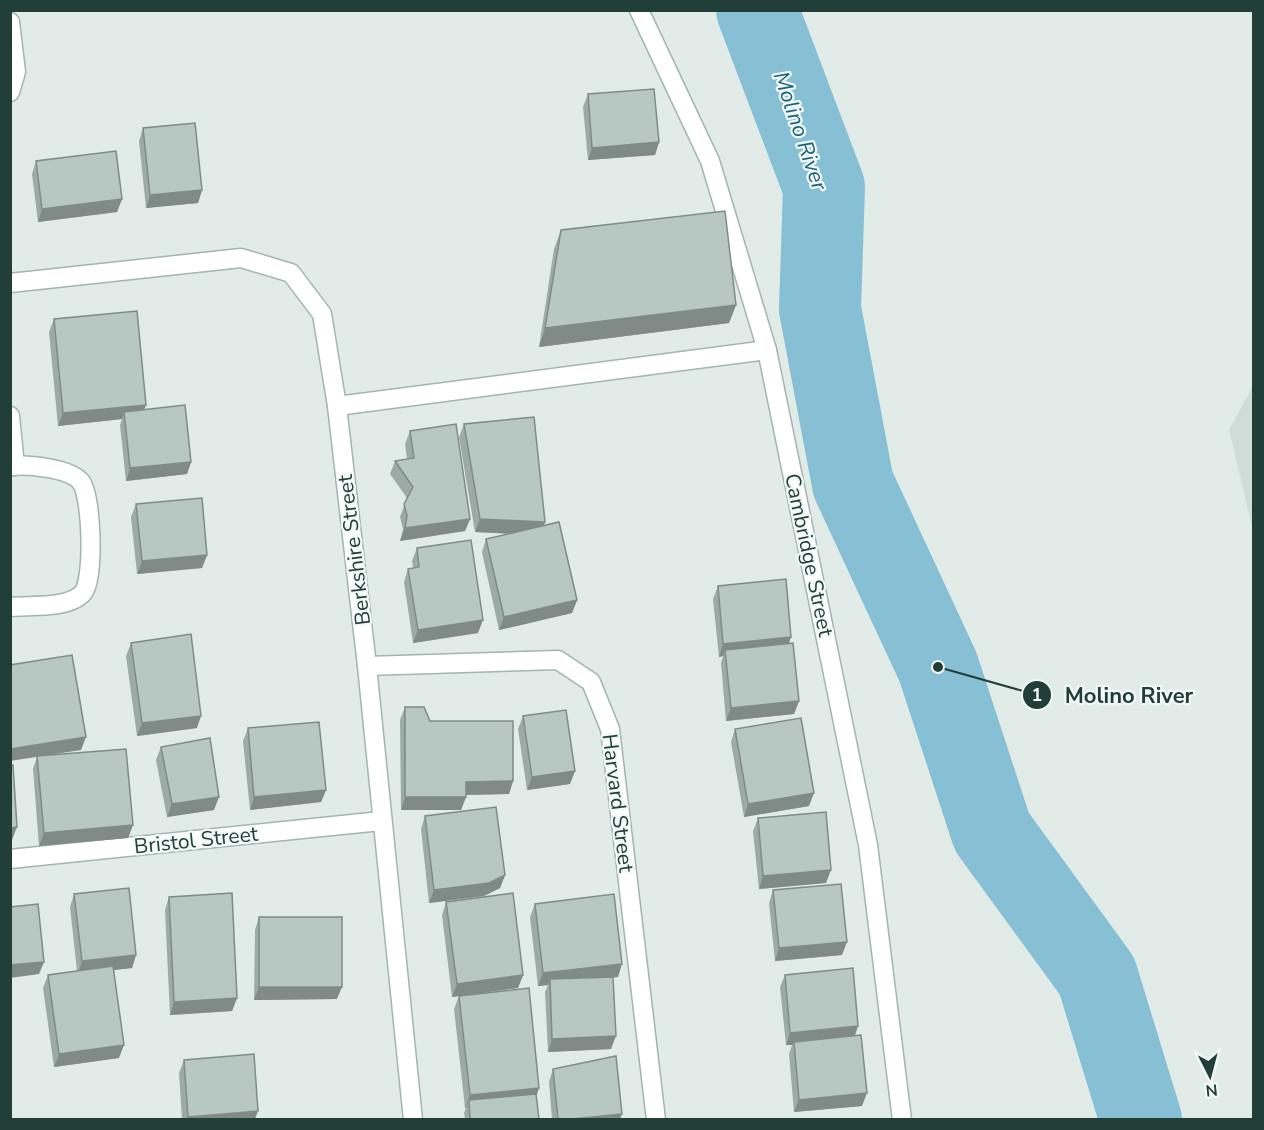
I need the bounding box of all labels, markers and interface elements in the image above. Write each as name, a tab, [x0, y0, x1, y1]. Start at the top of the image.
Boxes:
water label: Molino River	[766, 68, 835, 195]
street label: Cambridge Street	[778, 471, 840, 640]
street label: Berkshire Street	[331, 473, 377, 627]
callout: Molino River	[1022, 675, 1205, 715]
text: Molino River	[1065, 681, 1194, 711]
text: 1	[1032, 683, 1042, 707]
street label: Harvard Street	[596, 732, 640, 874]
street label: Bristol Street	[133, 820, 260, 860]
north arrow	[1180, 1046, 1240, 1106]
text: N	[1204, 1078, 1219, 1101]

